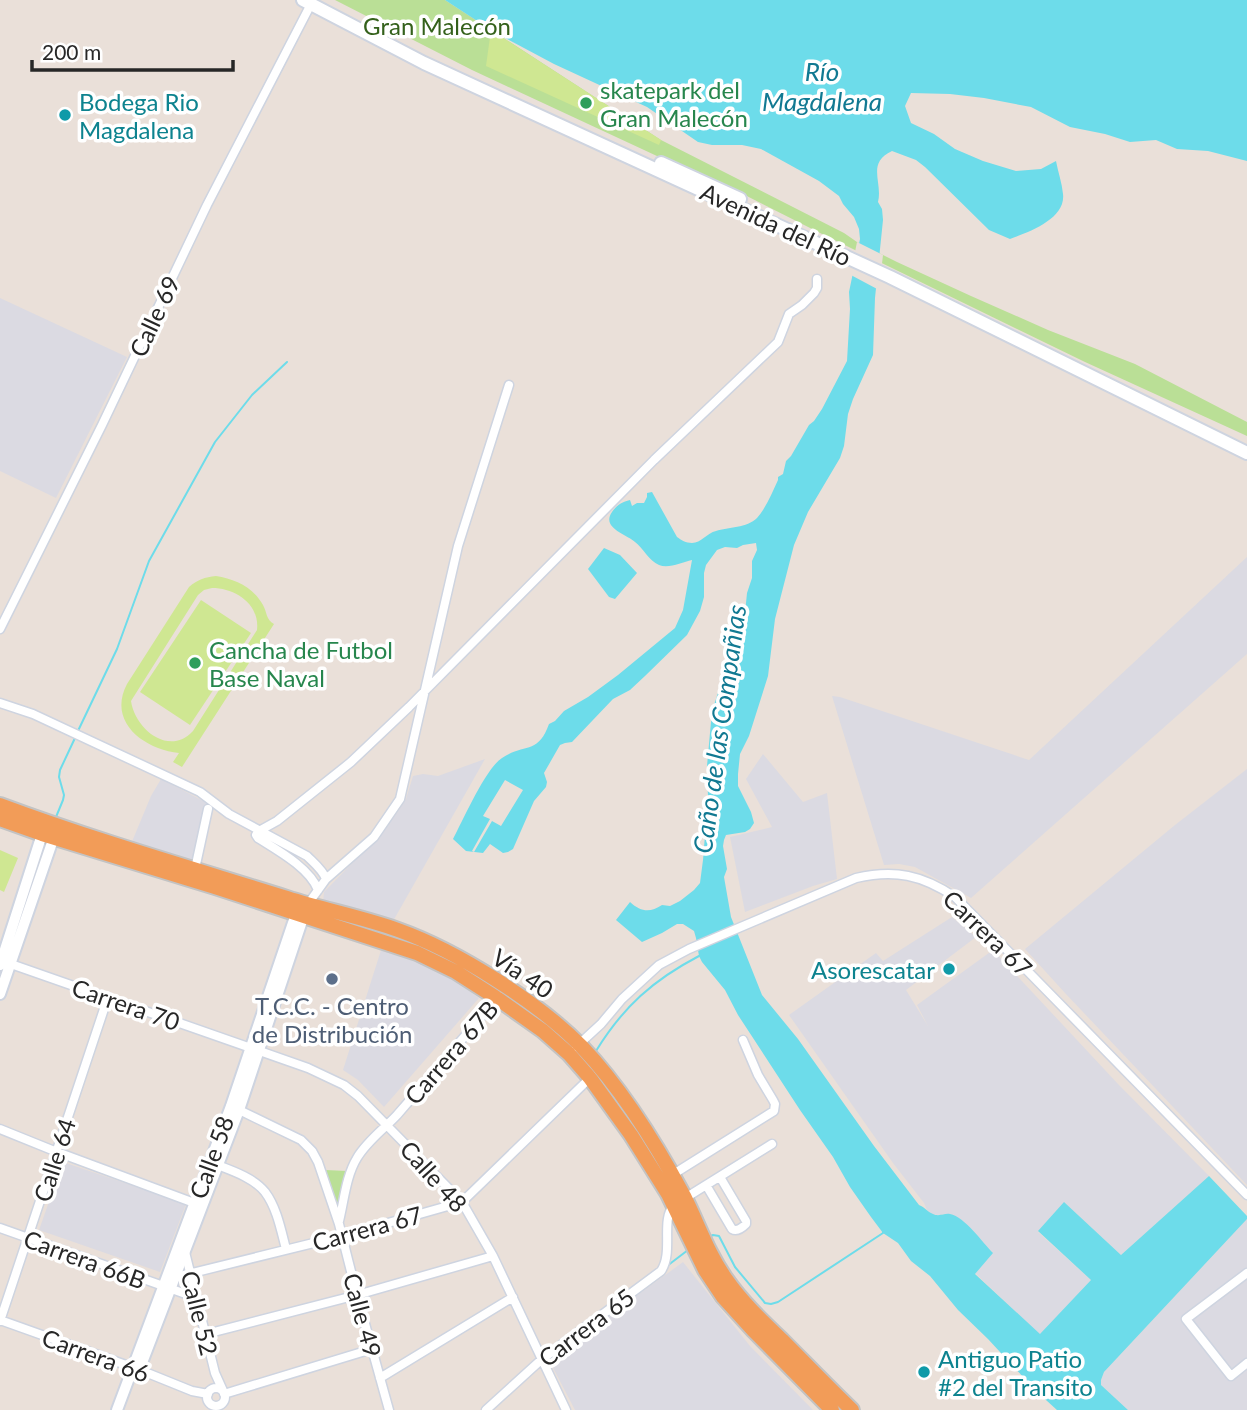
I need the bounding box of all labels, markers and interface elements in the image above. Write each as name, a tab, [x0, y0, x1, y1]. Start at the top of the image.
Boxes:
park label: Gran Malecón	[363, 11, 511, 40]
scale bar	[32, 28, 233, 72]
text: 200 m	[42, 39, 101, 64]
water label: Río Magdalena	[762, 55, 882, 117]
place label: skatepark del Gran Malecón	[600, 75, 748, 132]
place label: Bodega Rio Magdalena	[79, 87, 199, 144]
marker: skatepark del Gran Malecón	[578, 95, 594, 111]
marker: Bodega Rio Magdalena	[57, 107, 73, 123]
street label: Avenida del Río	[696, 176, 856, 272]
street label: Calle 69	[123, 271, 185, 361]
water label: Caño de las Compañias	[686, 603, 752, 855]
place label: Cancha de Futbol Base Naval	[209, 635, 393, 692]
marker: Cancha de Futbol Base Naval	[187, 655, 203, 671]
street label: Carrera 67	[938, 884, 1038, 982]
street label: Vía 40	[487, 942, 559, 1004]
place label: Asorescatar	[811, 955, 935, 984]
marker: Asorescatar	[941, 961, 957, 977]
marker: T.C.C. - Centro de Distribución	[324, 971, 340, 987]
street label: Carrera 70	[68, 972, 184, 1036]
place label: T.C.C. - Centro de Distribución	[252, 991, 412, 1048]
street label: Carrera 67B	[398, 994, 504, 1110]
street label: Calle 58	[183, 1112, 239, 1202]
street label: Calle 64	[27, 1115, 81, 1205]
street label: Calle 48	[394, 1134, 474, 1218]
street label: Carrera 67	[309, 1199, 425, 1257]
street label: Carrera 66B	[20, 1224, 150, 1294]
street label: Calle 52	[176, 1268, 224, 1358]
street label: Calle 49	[338, 1270, 388, 1360]
street label: Carrera 65	[533, 1282, 639, 1372]
street label: Carrera 66	[38, 1322, 154, 1388]
place label: Antiguo Patio #2 del Transito	[938, 1344, 1093, 1401]
marker: Antiguo Patio #2 del Transito	[916, 1364, 932, 1380]

